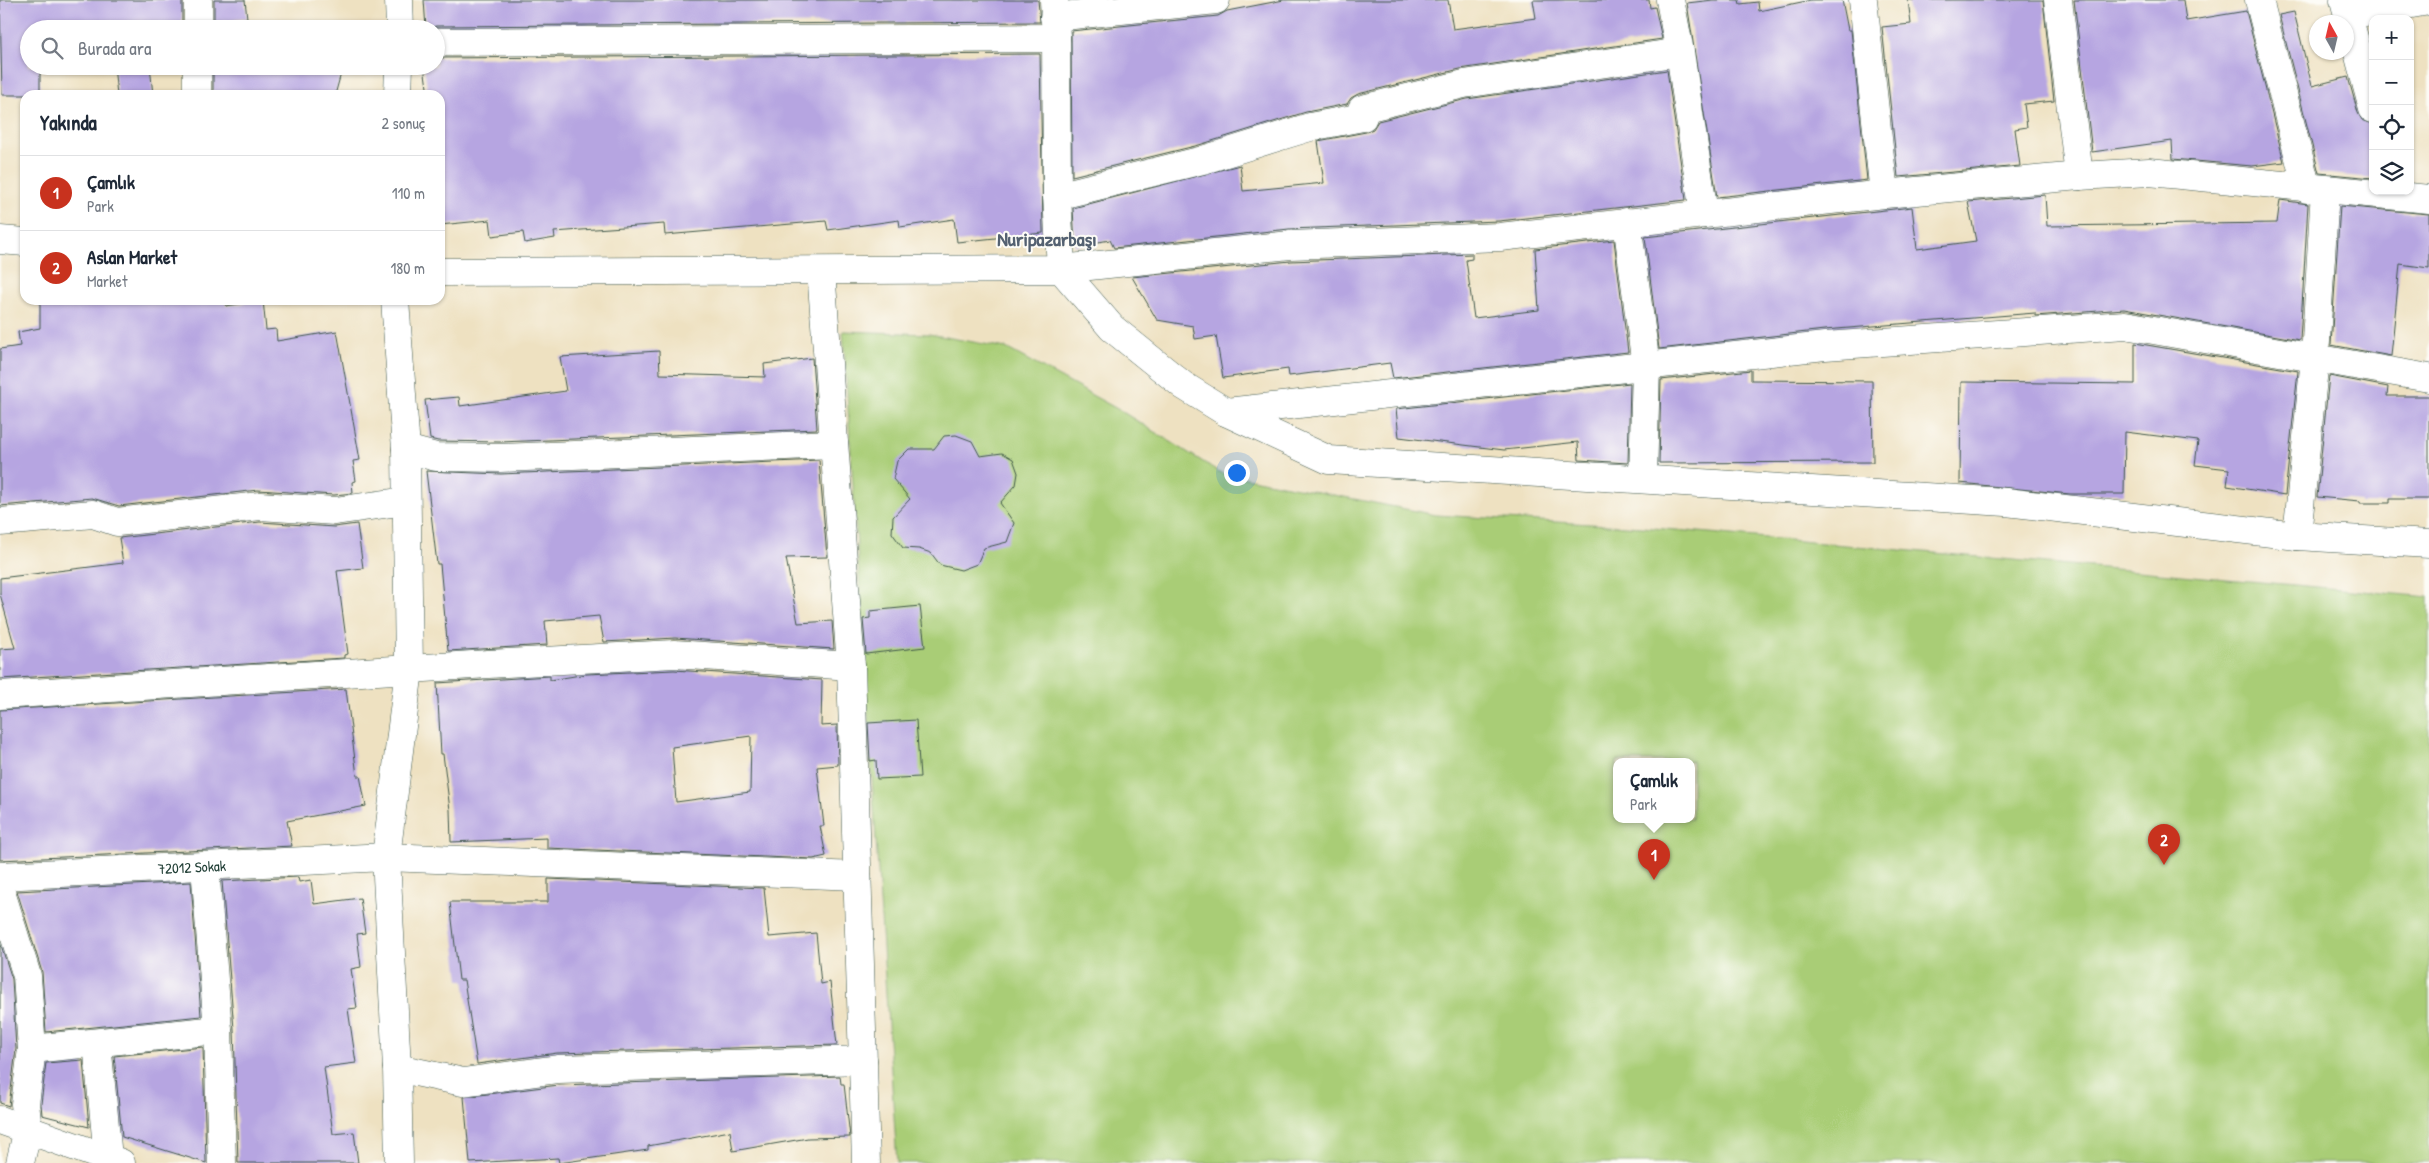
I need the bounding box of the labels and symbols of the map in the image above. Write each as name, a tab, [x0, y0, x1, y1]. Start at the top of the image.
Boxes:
north arrow	[2309, 15, 2354, 60]
district label: Nuripazarbaşı	[997, 225, 1097, 253]
your location	[1224, 460, 1250, 486]
pin: 2	[2148, 824, 2180, 865]
pin: 1	[1638, 839, 1670, 880]
street label: 72012 Sokak	[157, 854, 226, 879]

